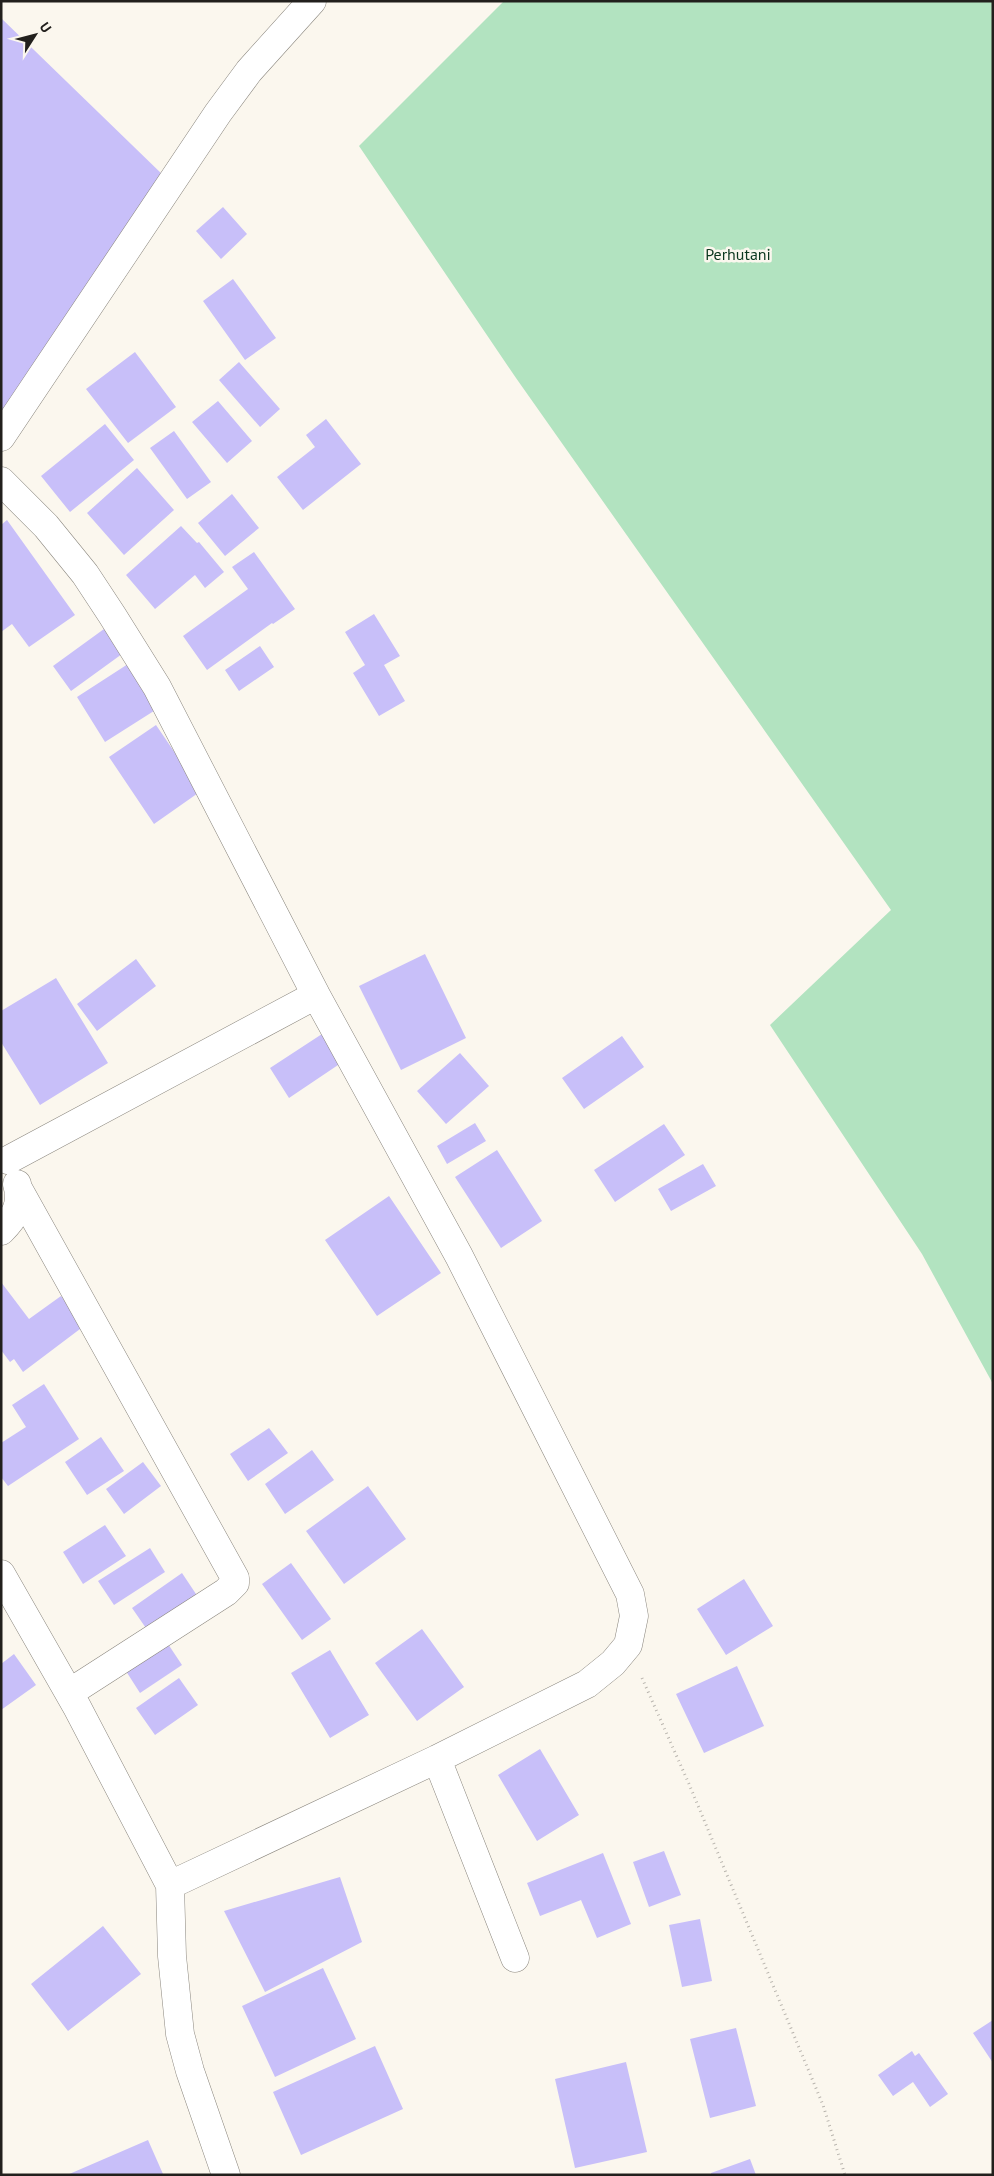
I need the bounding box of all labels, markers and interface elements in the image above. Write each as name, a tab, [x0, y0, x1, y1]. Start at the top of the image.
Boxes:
north arrow	[10, 10, 60, 60]
text: U	[36, 19, 55, 36]
park label: Perhutani	[705, 244, 771, 264]

